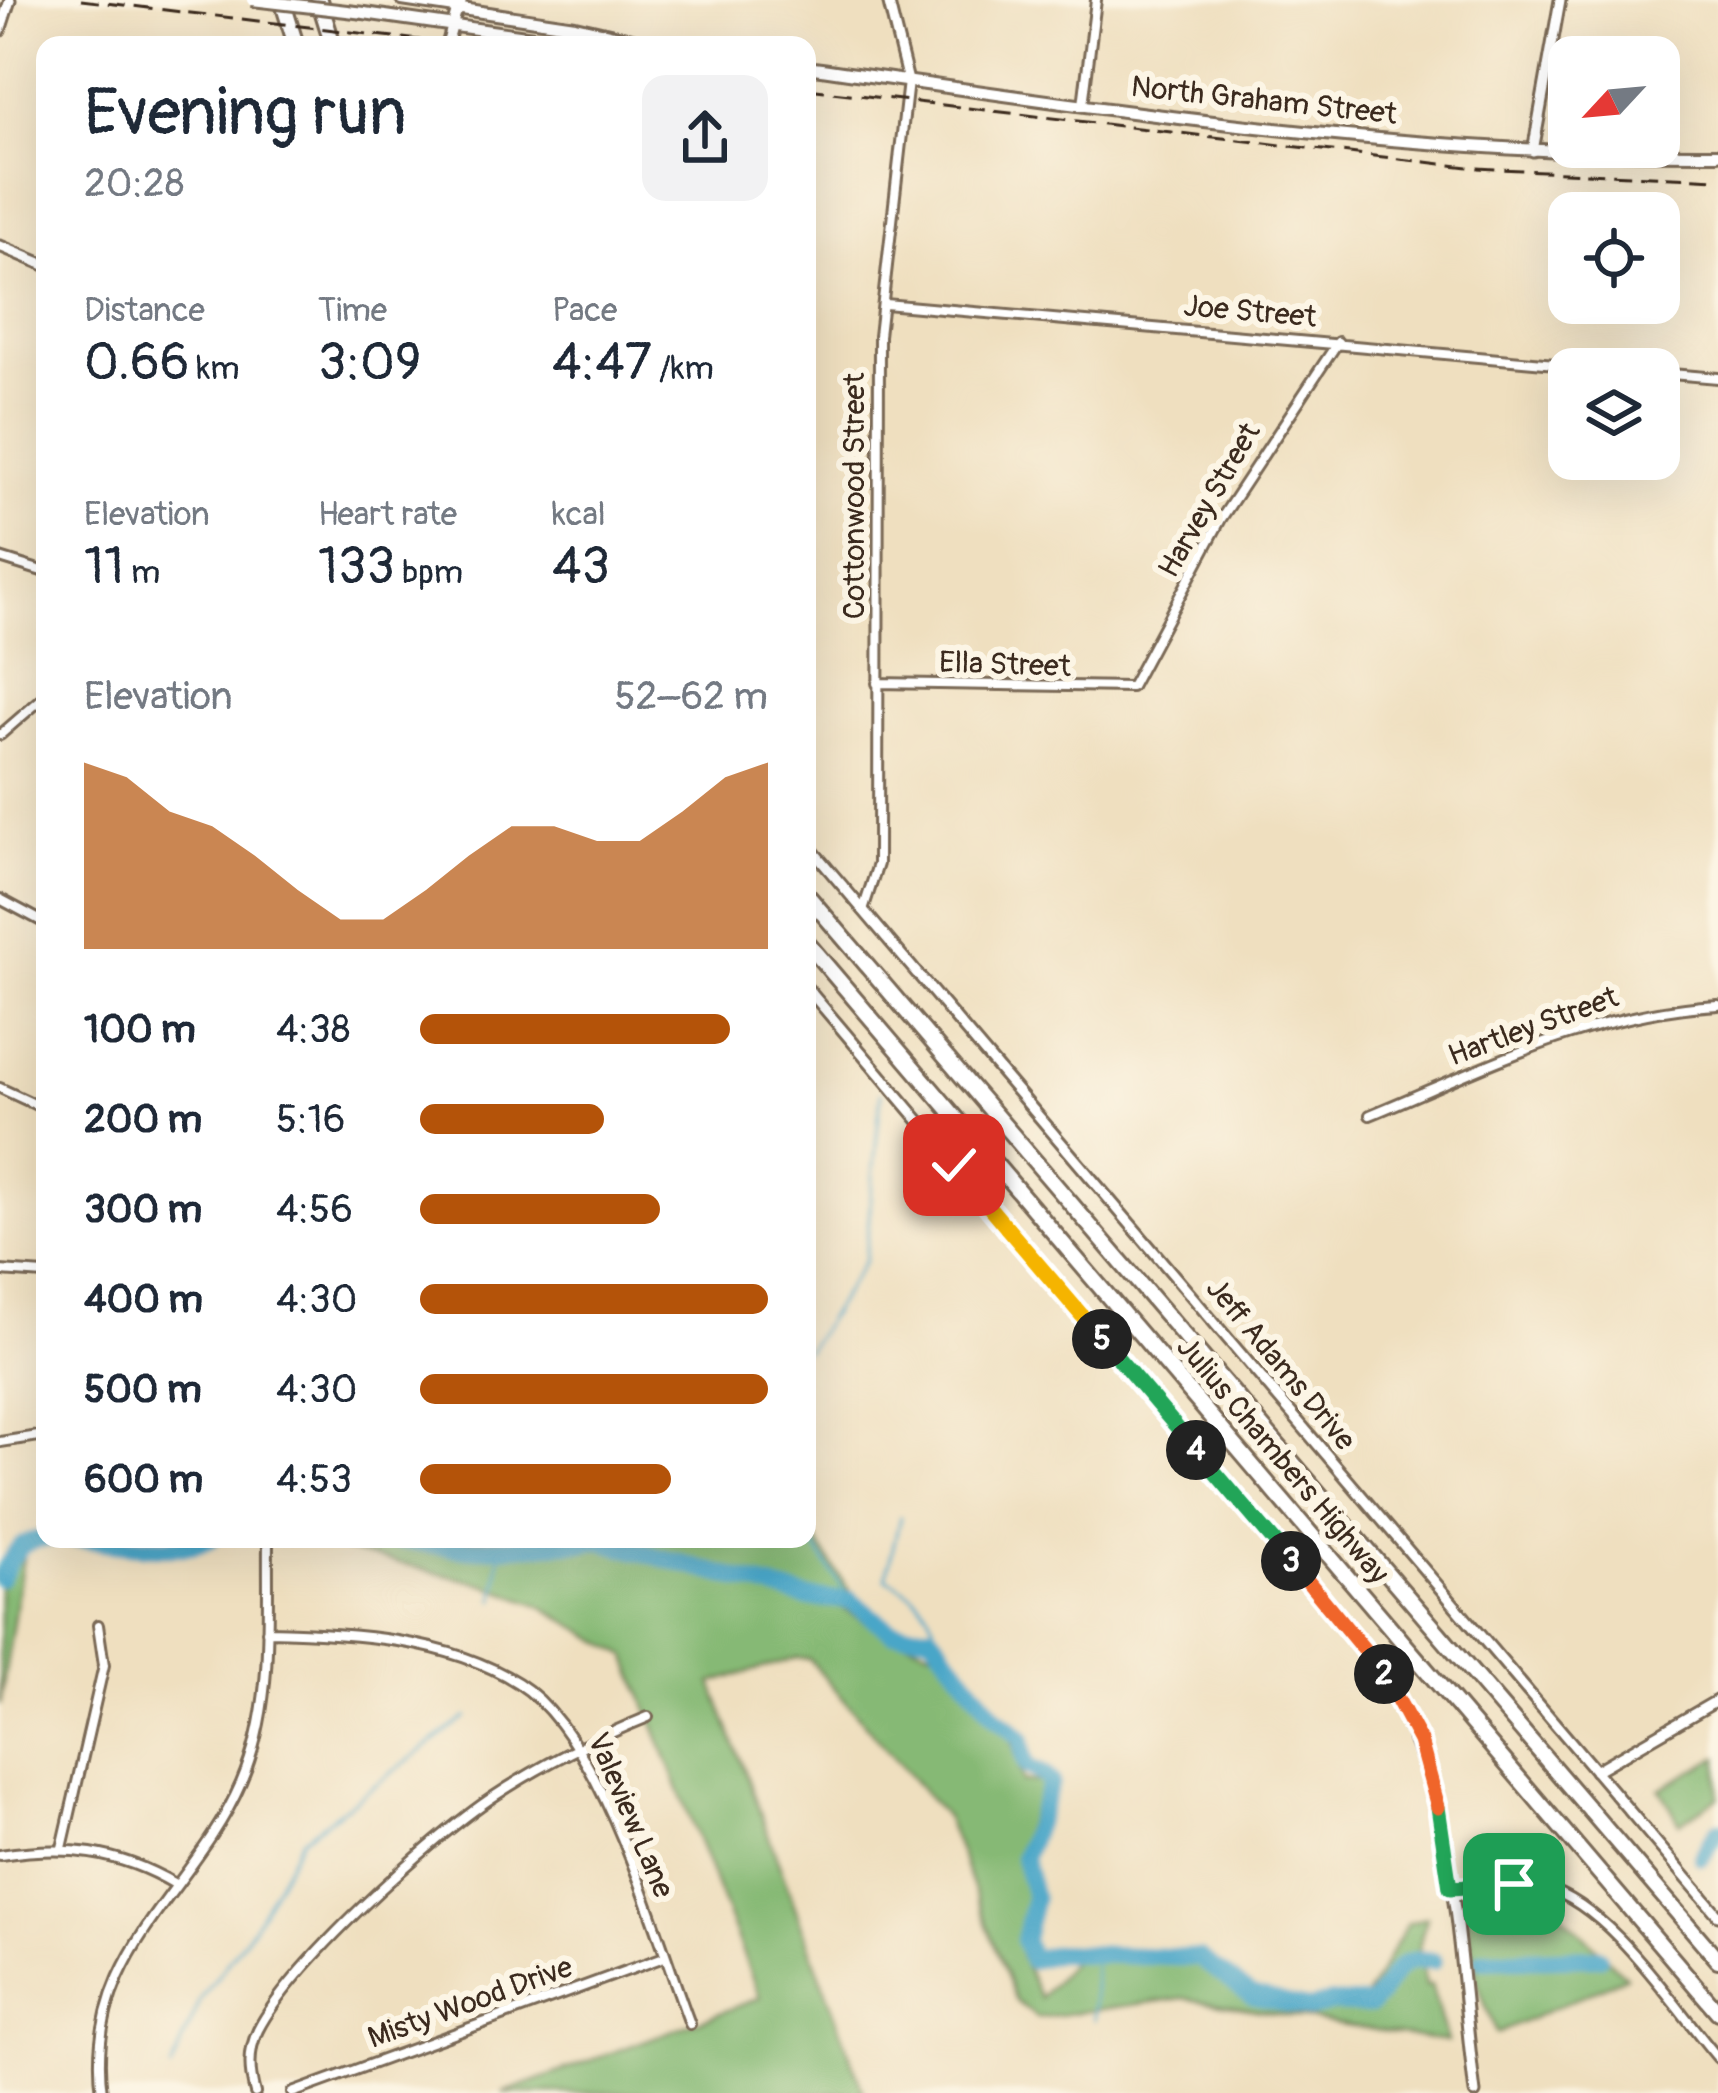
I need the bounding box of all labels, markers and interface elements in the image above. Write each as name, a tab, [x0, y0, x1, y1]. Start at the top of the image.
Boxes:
north arrow	[1548, 36, 1680, 168]
map controls	[1548, 36, 1680, 480]
street label: North Graham Street	[1129, 68, 1399, 133]
text: Evening run	[84, 72, 407, 155]
button: share	[642, 75, 768, 201]
text: 20:28	[84, 159, 184, 208]
button: locate	[1548, 192, 1680, 324]
street label: Joe Street	[1182, 287, 1319, 336]
text: Distance	[84, 290, 205, 331]
text: Time	[318, 290, 387, 331]
text: Pace	[552, 290, 617, 331]
text: 0.66	[84, 331, 189, 395]
text: 3:09	[318, 331, 421, 395]
text: 4:47	[552, 331, 652, 395]
text: km	[189, 348, 240, 389]
text: /km	[652, 348, 714, 389]
button: layers	[1548, 348, 1680, 480]
street label: Cottonwood Street	[836, 372, 873, 619]
street label: Harvey Street	[1150, 415, 1269, 584]
text: Elevation	[84, 494, 210, 535]
text: Heart rate	[318, 494, 457, 535]
text: kcal	[552, 494, 606, 535]
text: 11	[84, 535, 124, 599]
text: 133	[318, 535, 395, 599]
text: 43	[552, 535, 610, 599]
text: m	[124, 552, 160, 593]
text: bpm	[395, 552, 463, 593]
street label: Ella Street	[939, 644, 1072, 685]
text: Elevation	[84, 672, 233, 721]
text: 52–62 m	[614, 672, 768, 721]
street label: Hartley Street	[1443, 978, 1624, 1074]
text: 100 m	[84, 1005, 196, 1054]
text: 4:38	[276, 1005, 350, 1054]
text: 200 m	[84, 1095, 202, 1144]
text: 5:16	[276, 1095, 346, 1144]
pin	[903, 1114, 1005, 1216]
icon: check	[921, 1132, 987, 1198]
text: 300 m	[84, 1185, 202, 1234]
text: 4:56	[276, 1185, 353, 1234]
street label: Jeff Adams Drive	[1198, 1271, 1364, 1458]
text: 400 m	[84, 1275, 203, 1324]
text: 4:30	[276, 1275, 357, 1324]
pin: 5	[1072, 1309, 1132, 1369]
text: 5	[1093, 1318, 1111, 1359]
street label: Julius Chambers Highway	[1168, 1329, 1397, 1592]
text: 500 m	[84, 1365, 202, 1414]
text: 4:30	[276, 1365, 357, 1414]
pin: 4	[1166, 1420, 1226, 1480]
text: 4	[1186, 1429, 1206, 1470]
text: 600 m	[84, 1455, 203, 1504]
text: 4:53	[276, 1455, 352, 1504]
pin: 3	[1261, 1531, 1321, 1591]
text: 3	[1282, 1540, 1300, 1581]
pin: 2	[1354, 1644, 1414, 1704]
text: 2	[1375, 1653, 1393, 1694]
street label: Valeview Lane	[579, 1727, 682, 1904]
pin	[1463, 1833, 1565, 1935]
icon: arrive	[1481, 1851, 1547, 1917]
street label: Misty Wood Drive	[363, 1948, 578, 2057]

